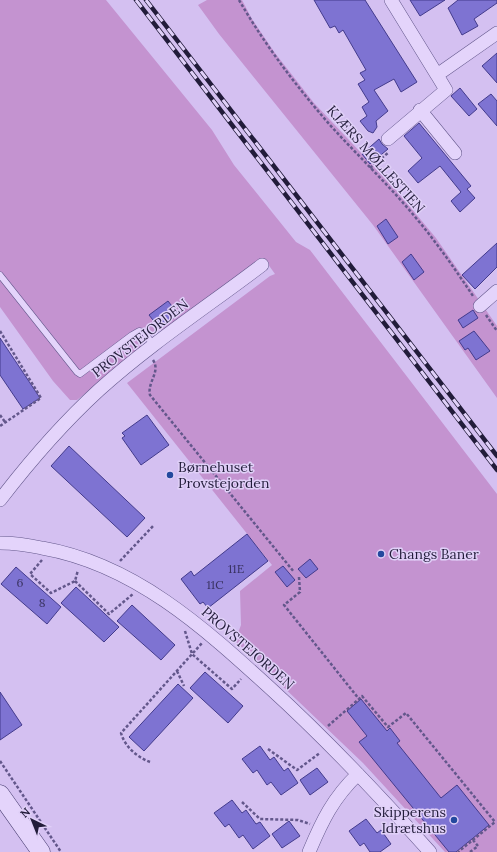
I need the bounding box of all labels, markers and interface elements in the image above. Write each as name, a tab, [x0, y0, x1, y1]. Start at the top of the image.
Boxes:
street label: KJÆRS MØLLESTIEN	[323, 101, 429, 217]
street label: PROVSTEJORDEN	[88, 295, 192, 381]
place label: Børnehuset Provstejorden	[178, 458, 270, 492]
marker: Børnehuset Provstejorden	[165, 470, 175, 480]
place label: Changs Baner	[389, 545, 479, 563]
marker: Changs Baner	[376, 549, 386, 559]
house number: 11E	[228, 561, 244, 576]
house number: 6	[17, 575, 24, 590]
house number: 11C	[206, 577, 224, 592]
house number: 8	[39, 595, 46, 610]
street label: PROVSTEJORDEN	[198, 603, 298, 694]
north arrow	[12, 800, 52, 840]
place label: Skipperens Idrætshus	[374, 803, 446, 837]
text: N	[17, 804, 33, 821]
marker: Skipperens Idrætshus	[449, 815, 459, 825]

